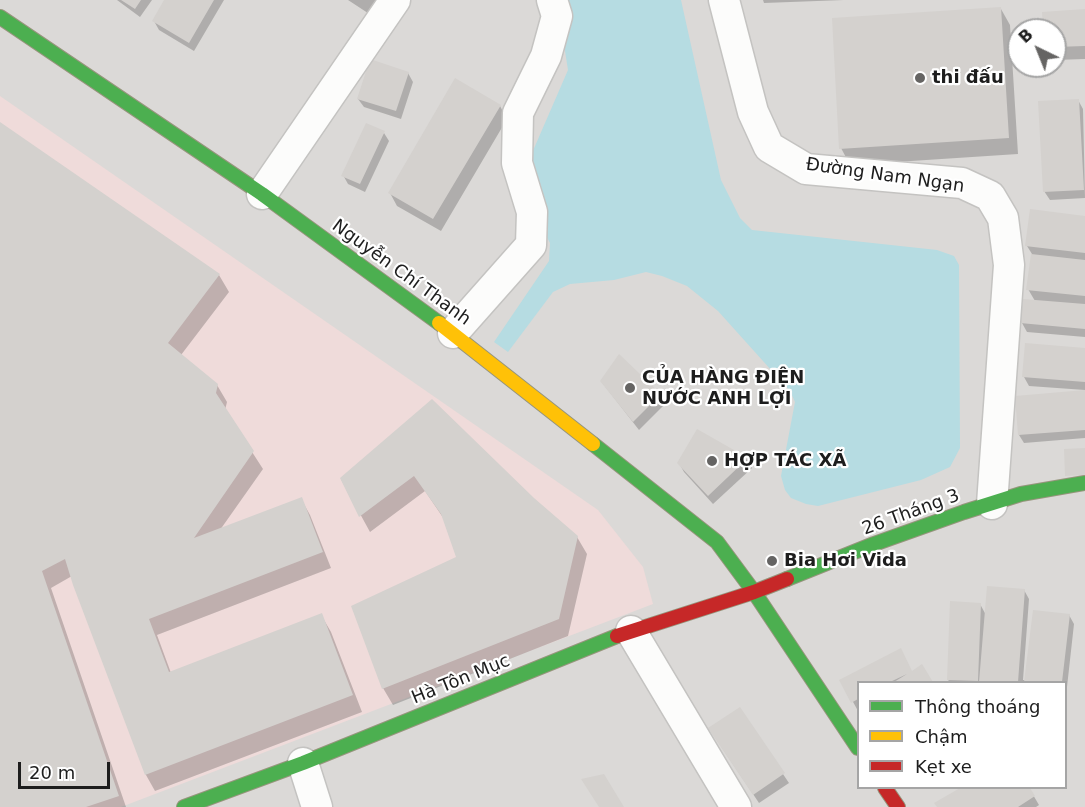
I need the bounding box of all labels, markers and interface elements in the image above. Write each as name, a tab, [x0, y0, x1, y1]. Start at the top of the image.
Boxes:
north arrow	[1007, 18, 1067, 78]
text: B	[1015, 25, 1037, 47]
place label: thi đấu	[932, 67, 1004, 89]
marker: thi đấu	[913, 71, 927, 85]
street label: Đường Nam Ngạn	[804, 154, 966, 198]
street label: Nguyễn Chí Thanh	[327, 215, 475, 331]
place label: CỦA HÀNG ĐIỆN NƯỚC ANH LỢI	[642, 367, 804, 410]
marker: CỦA HÀNG ĐIỆN NƯỚC ANH LỢI	[623, 381, 637, 395]
place label: HỢP TÁC XÃ	[724, 450, 846, 472]
marker: HỢP TÁC XÃ	[705, 454, 719, 468]
street label: 26 Tháng 3	[859, 485, 963, 541]
place label: Bia Hơi Vida	[784, 550, 907, 572]
marker: Bia Hơi Vida	[765, 554, 779, 568]
street label: Hà Tôn Mục	[409, 651, 513, 709]
legend	[857, 681, 1067, 789]
text: Thông thoáng	[915, 696, 1040, 717]
text: Chậm	[915, 726, 968, 747]
scale bar	[21, 750, 112, 788]
text: Kẹt xe	[915, 756, 972, 777]
text: 20 m	[29, 762, 75, 783]

